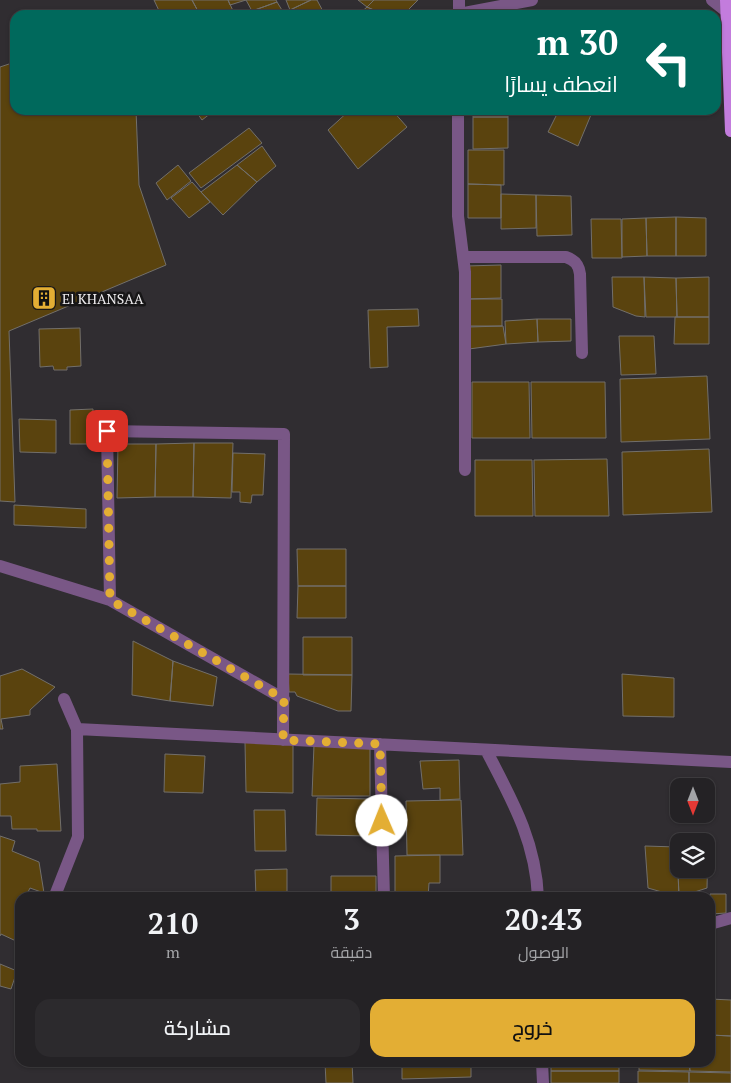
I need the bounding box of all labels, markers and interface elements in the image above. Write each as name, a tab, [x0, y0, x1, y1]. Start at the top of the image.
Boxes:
text: 30 m	[537, 19, 618, 65]
icon: left	[636, 30, 701, 95]
text: انعطف يسارًا	[504, 69, 618, 98]
building icon: El KHANSAA	[31, 285, 57, 311]
place label: El KHANSAA	[62, 289, 144, 308]
pin	[86, 410, 128, 452]
icon: arrive	[93, 417, 121, 445]
north arrow	[670, 778, 715, 822]
map controls	[670, 778, 715, 878]
position arrow	[355, 794, 407, 846]
button: layers	[670, 833, 715, 878]
text: 3	[343, 899, 360, 939]
text: 20:43	[505, 899, 583, 939]
text: 210	[147, 903, 198, 943]
text: m	[166, 941, 180, 963]
text: دقيقة	[331, 941, 372, 963]
text: الوصول	[518, 941, 569, 963]
button: مشاركة	[35, 999, 360, 1057]
button: خروج	[370, 999, 695, 1057]

